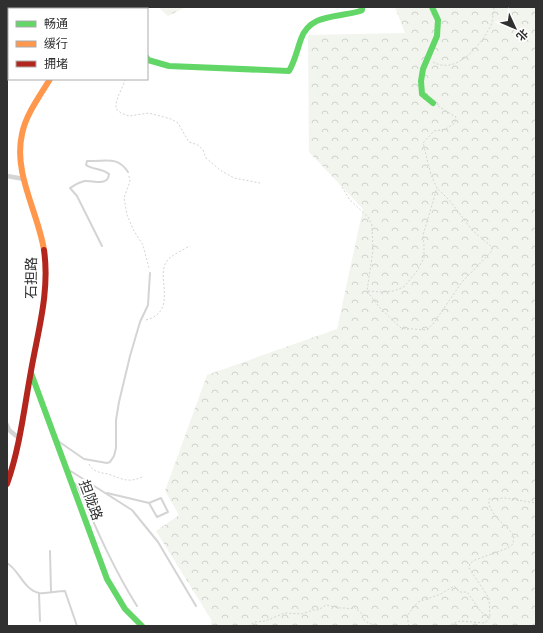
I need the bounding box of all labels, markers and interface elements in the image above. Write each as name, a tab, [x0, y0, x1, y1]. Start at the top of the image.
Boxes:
legend	[8, 8, 148, 80]
north arrow	[495, 8, 535, 48]
text: 畅通	[44, 17, 68, 31]
text: 北	[513, 26, 530, 43]
text: 缓行	[44, 37, 68, 51]
text: 拥堵	[44, 57, 68, 71]
street label: 石担路	[23, 257, 39, 299]
street label: 担陇路	[76, 478, 106, 522]

